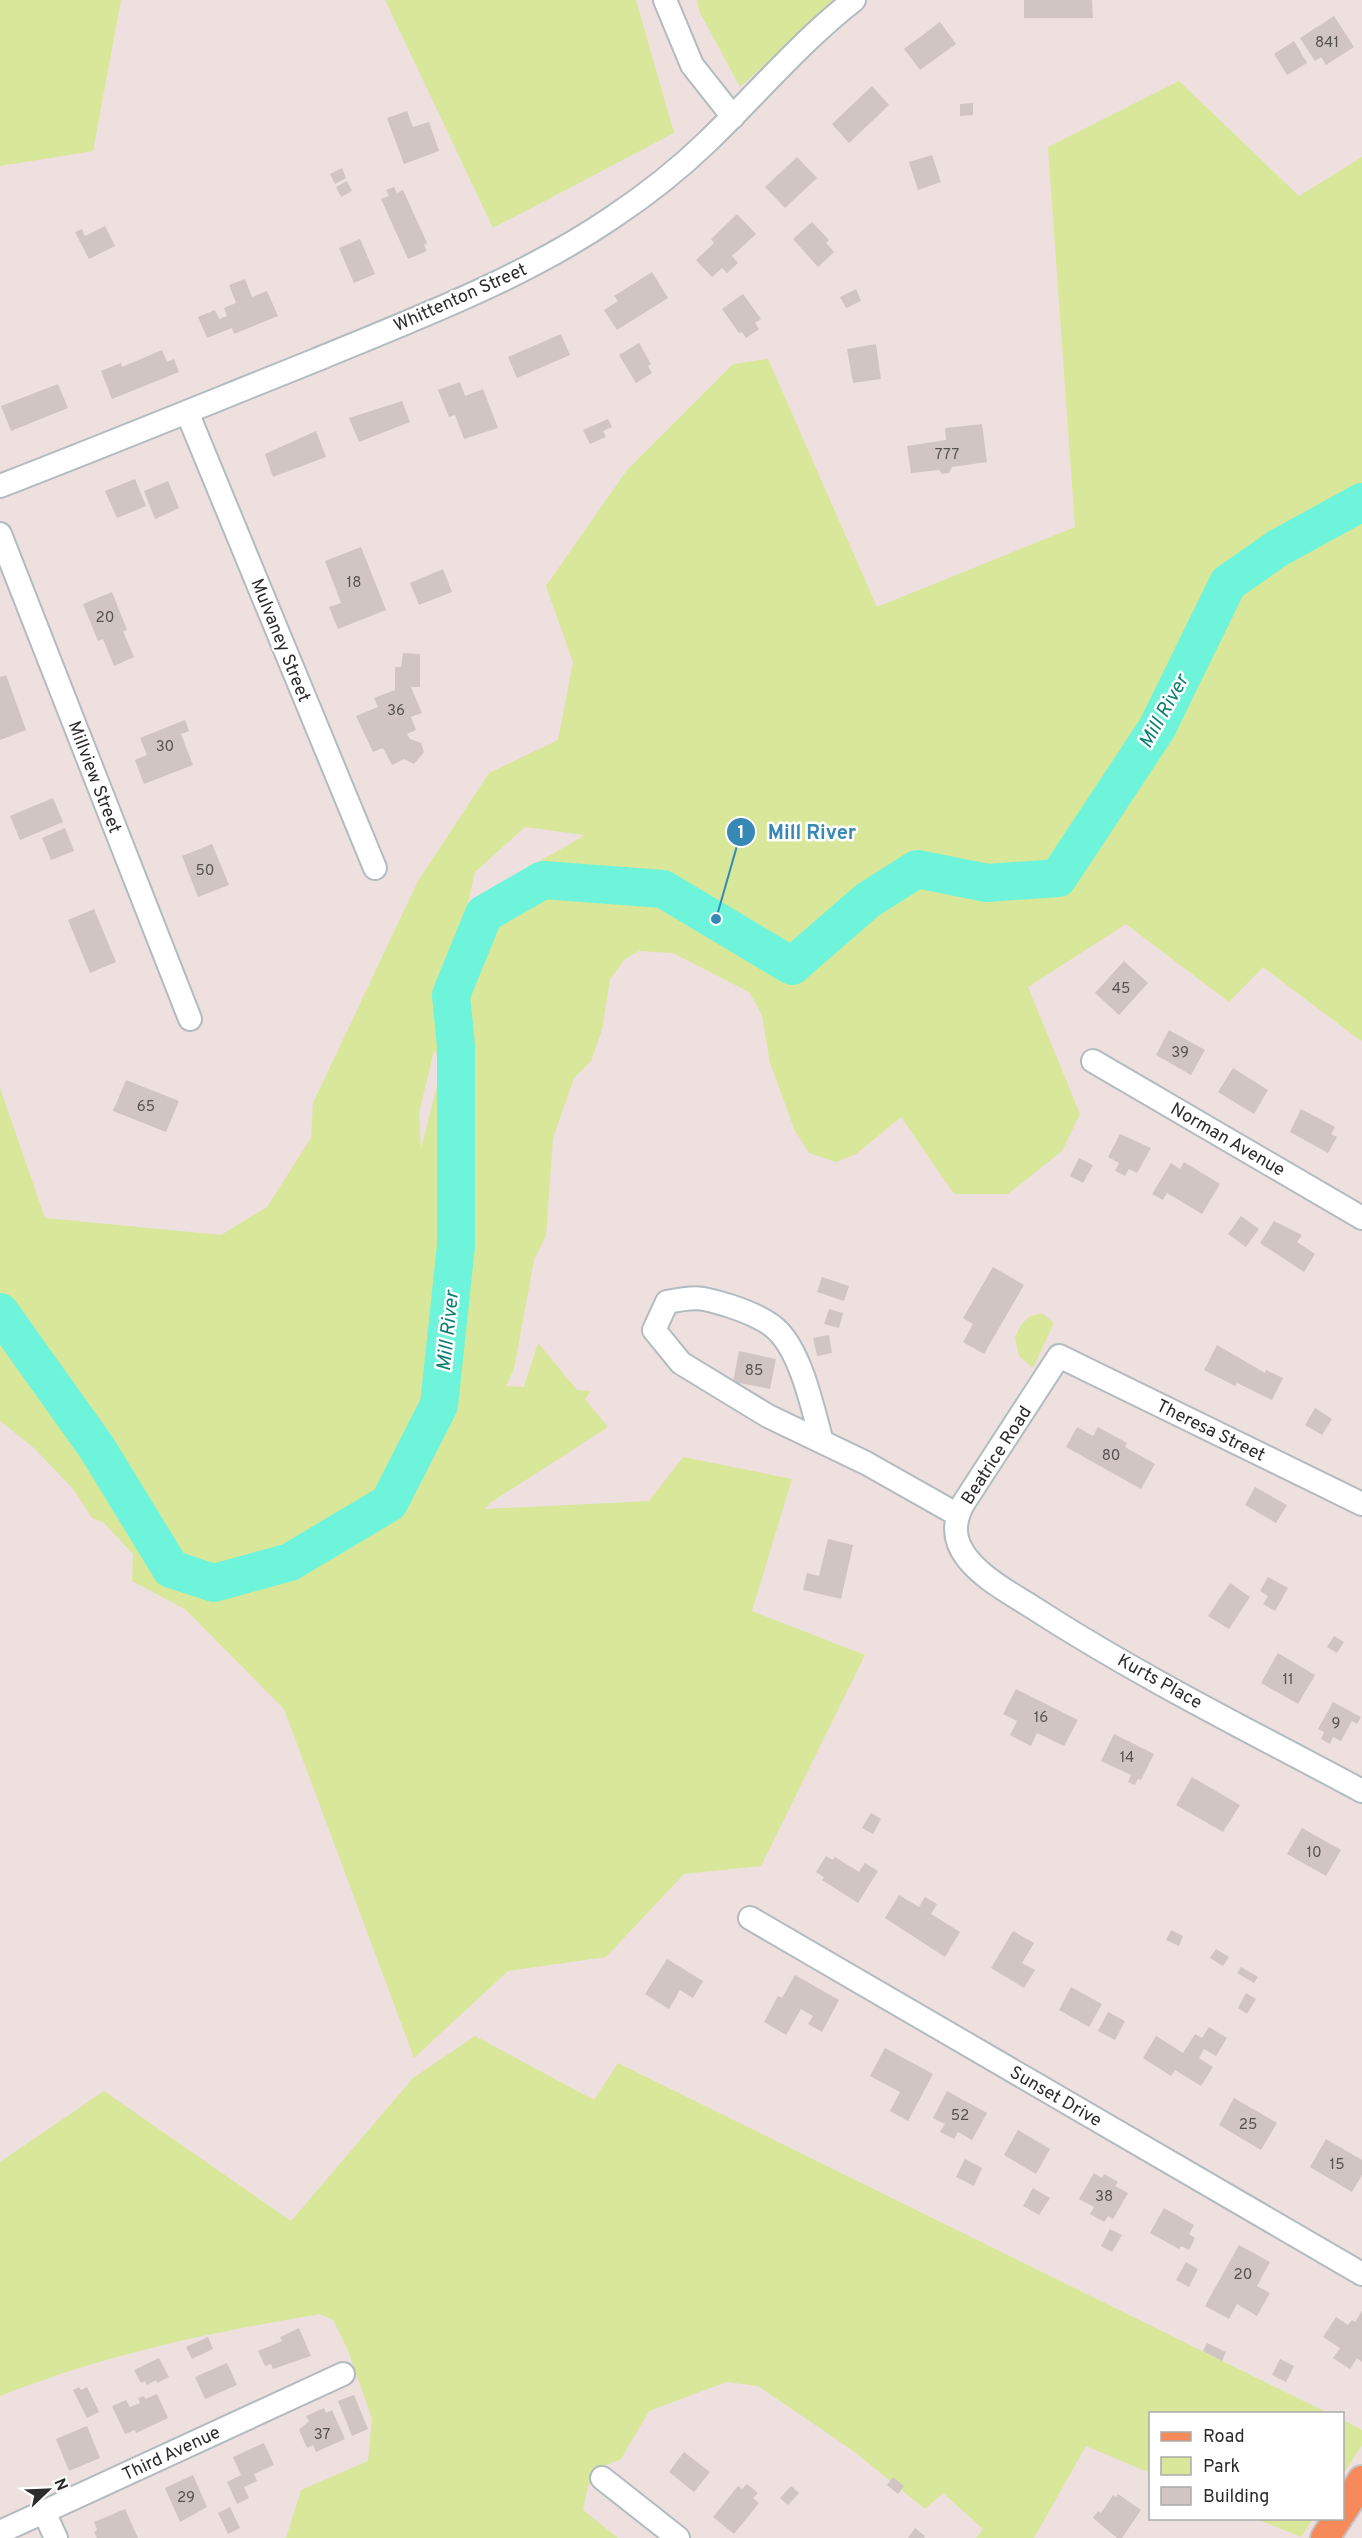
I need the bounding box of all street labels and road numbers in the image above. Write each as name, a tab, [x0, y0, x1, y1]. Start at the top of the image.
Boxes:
street label: Whittenton Street	[391, 259, 531, 338]
street label: Mulvaney Street	[244, 576, 315, 706]
street label: Millview Street	[62, 718, 126, 837]
street label: Norman Avenue	[1166, 1098, 1289, 1182]
street label: Theresa Street	[1152, 1395, 1269, 1468]
street label: Beatrice Road	[957, 1402, 1038, 1509]
street label: Kurts Place	[1113, 1650, 1206, 1715]
street label: Sunset Drive	[1005, 2062, 1105, 2133]
street label: Third Avenue	[119, 2422, 224, 2487]

